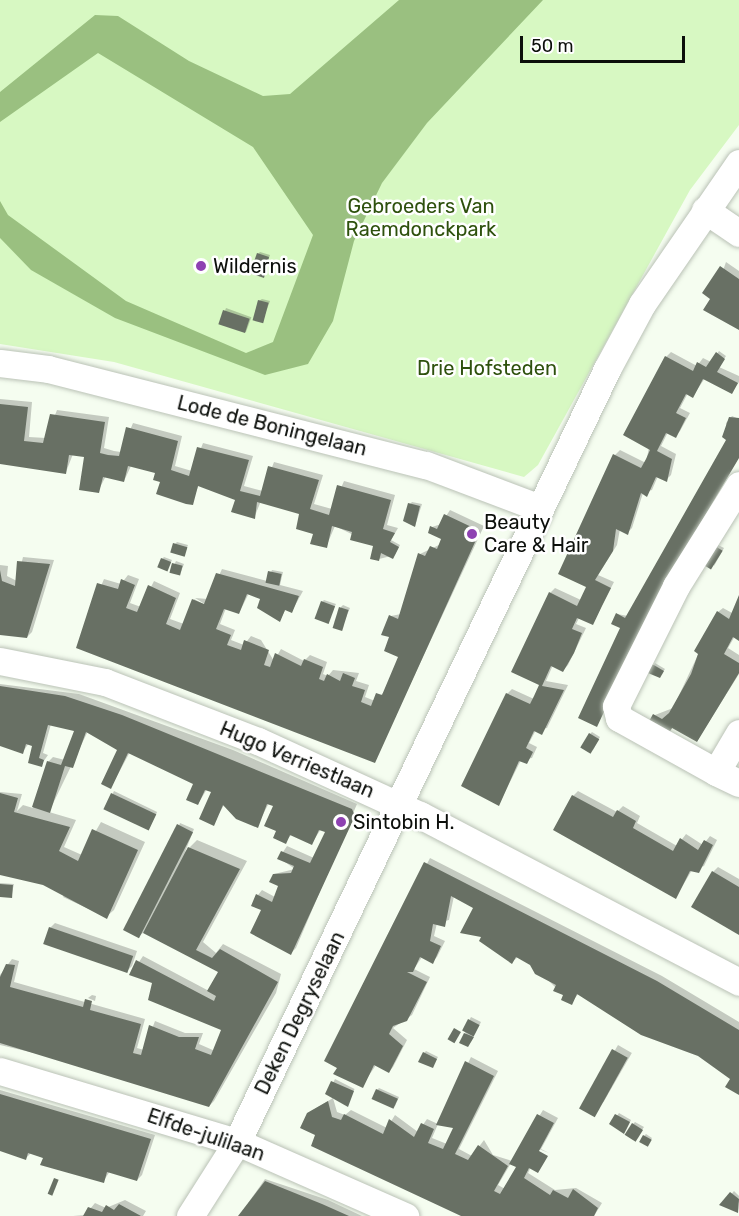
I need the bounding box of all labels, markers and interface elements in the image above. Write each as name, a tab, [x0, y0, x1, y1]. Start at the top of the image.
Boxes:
scale bar	[523, 24, 688, 62]
text: 50 m	[531, 35, 574, 57]
park label: Gebroeders Van Raemdonckpark	[346, 195, 496, 242]
place label: Wildernis	[213, 254, 297, 278]
marker: Wildernis	[194, 259, 208, 273]
park label: Drie Hofsteden	[417, 356, 557, 380]
street label: Lode de Boningelaan	[175, 391, 369, 461]
place label: Beauty Care & Hair	[484, 510, 588, 557]
marker: Beauty Care & Hair	[465, 527, 479, 541]
street label: Hugo Verriestlaan	[216, 716, 378, 804]
place label: Sintobin H.	[353, 810, 454, 834]
marker: Sintobin H.	[334, 815, 348, 829]
street label: Deken Degryselaan	[250, 927, 350, 1099]
street label: Elfde-julilaan	[144, 1104, 268, 1166]

